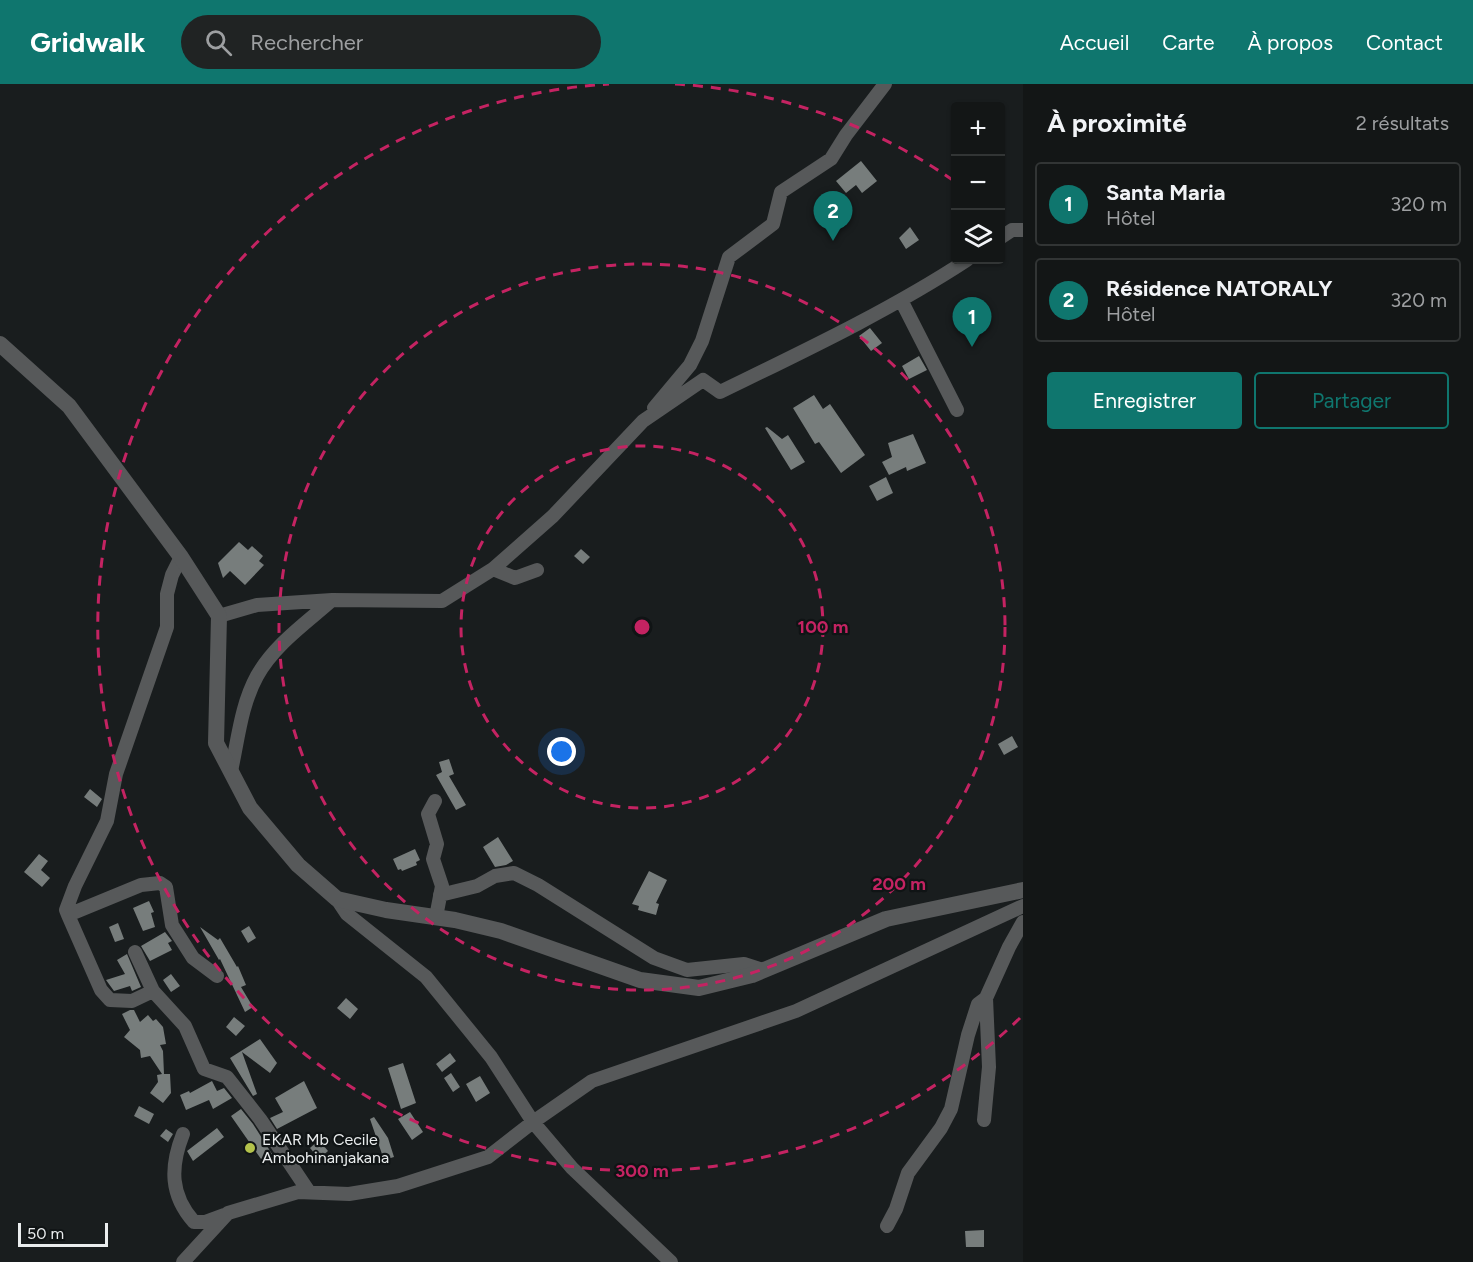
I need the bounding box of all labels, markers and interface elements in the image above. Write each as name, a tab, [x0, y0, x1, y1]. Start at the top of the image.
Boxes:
search box	[181, 15, 601, 69]
text: Gridwalk	[30, 25, 145, 59]
icon: search	[202, 26, 235, 59]
text: Rechercher	[250, 29, 363, 56]
text: Accueil	[1060, 30, 1129, 55]
text: Carte	[1162, 30, 1215, 55]
text: À propos	[1248, 30, 1333, 55]
text: Contact	[1366, 30, 1443, 55]
map controls	[951, 102, 1005, 264]
button: +	[951, 102, 1005, 156]
text: À proximité	[1047, 107, 1187, 139]
text: 2 résultats	[1356, 111, 1449, 135]
button: −	[951, 156, 1005, 210]
text: Santa Maria	[1106, 179, 1226, 206]
pin: 2	[814, 192, 852, 241]
text: 1	[1064, 192, 1073, 216]
text: 320 m	[1390, 192, 1447, 216]
text: Hôtel	[1106, 206, 1155, 230]
button: layers	[951, 210, 1005, 264]
text: Résidence NATORALY	[1106, 275, 1333, 302]
text: 2	[1063, 288, 1074, 312]
text: 320 m	[1390, 288, 1447, 312]
pin: 1	[952, 298, 992, 347]
text: Hôtel	[1106, 302, 1155, 326]
button: Enregistrer	[1047, 372, 1242, 429]
button: Partager	[1254, 372, 1449, 429]
text: 100 m	[798, 616, 848, 638]
centre of rings	[632, 617, 652, 637]
your location	[547, 737, 576, 766]
text: 200 m	[872, 873, 926, 895]
place label: EKAR Mb Cecile Ambohinanjakana	[262, 1130, 389, 1167]
marker: EKAR Mb Cecile Ambohinanjakana	[243, 1141, 257, 1155]
text: 300 m	[615, 1160, 669, 1182]
scale bar	[18, 1220, 108, 1248]
text: 50 m	[27, 1224, 64, 1243]

